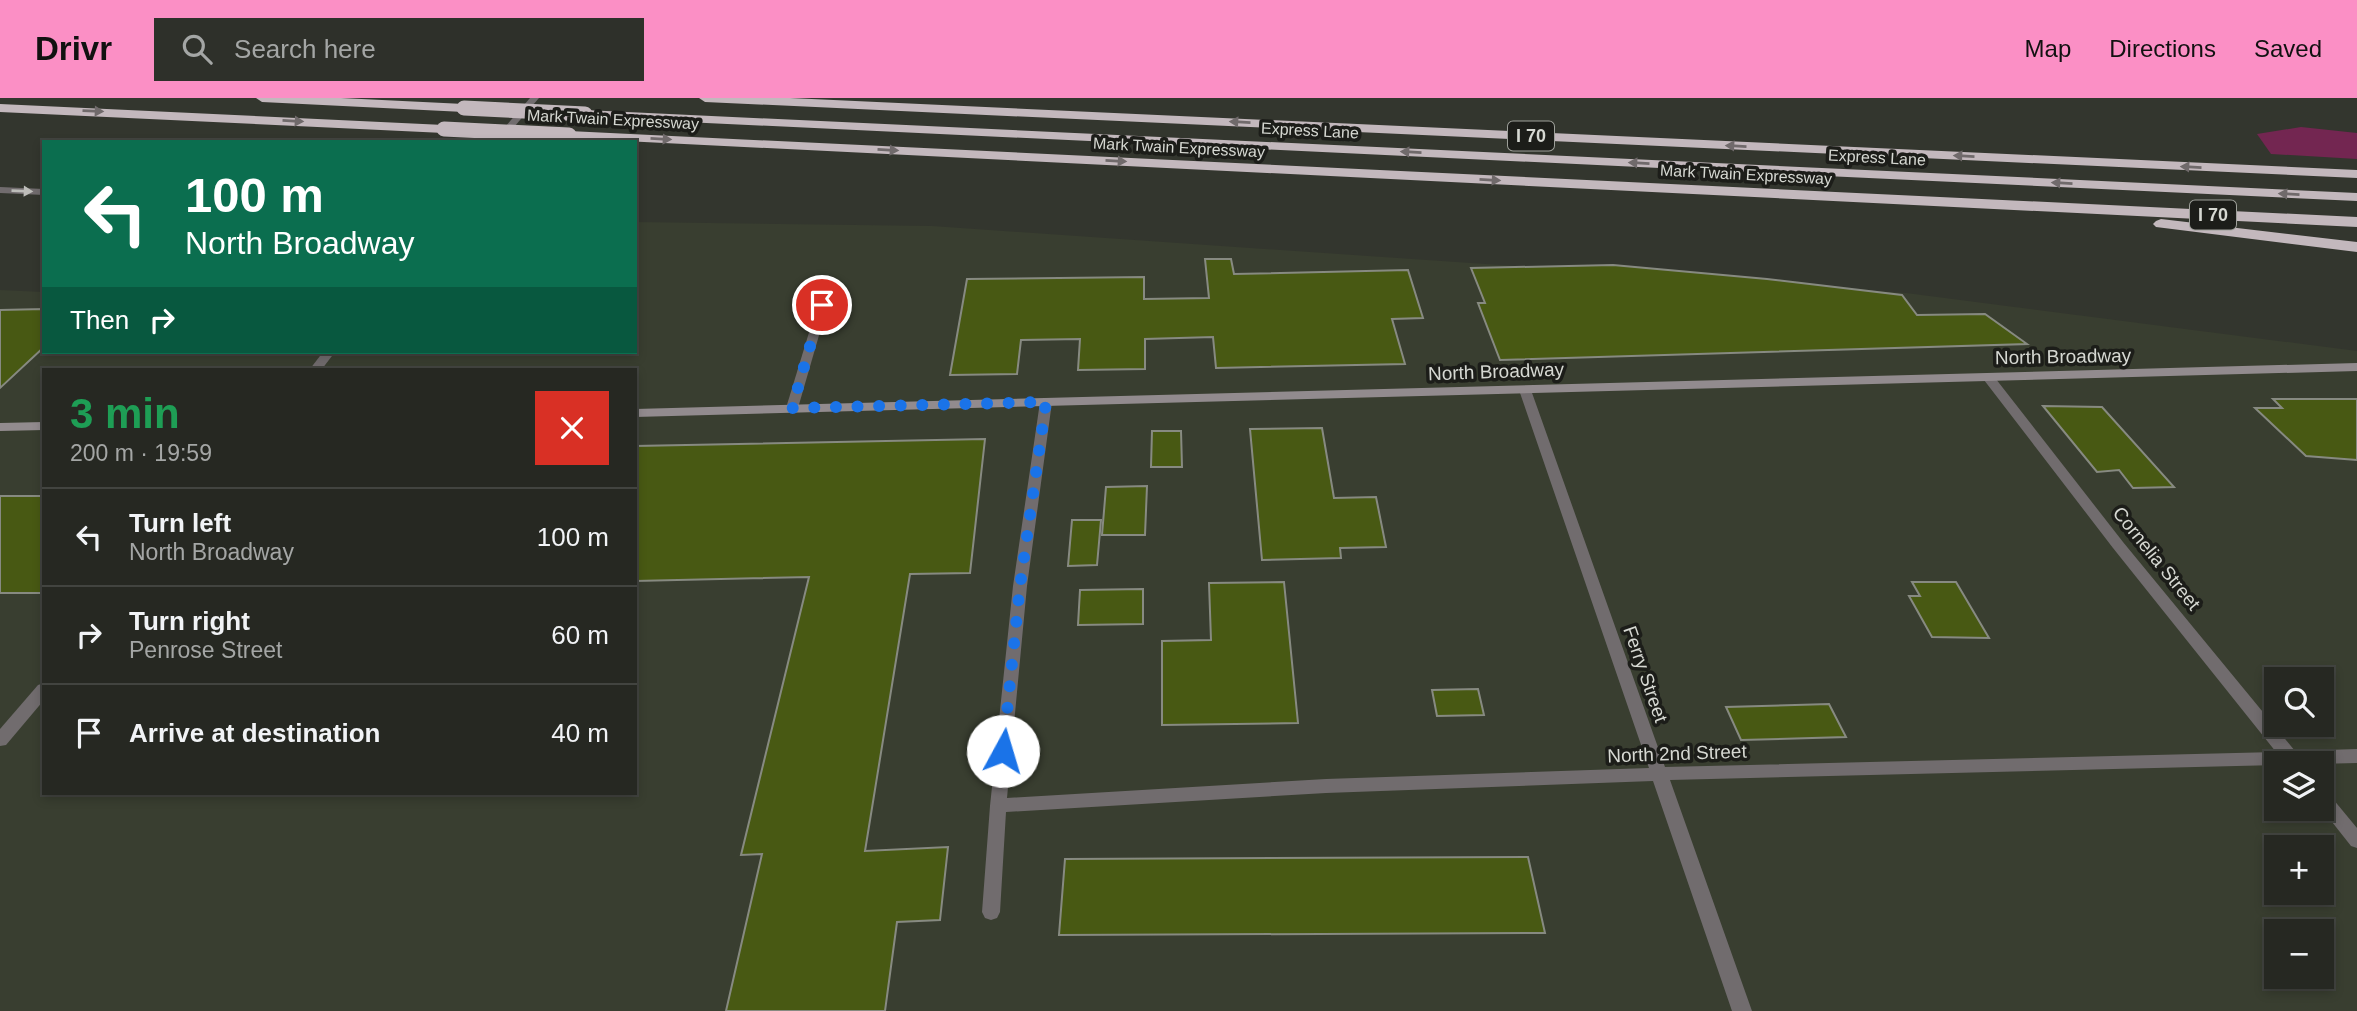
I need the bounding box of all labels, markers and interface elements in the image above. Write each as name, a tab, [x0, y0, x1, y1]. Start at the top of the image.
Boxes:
search box	[154, 18, 644, 81]
text: Drivr	[35, 30, 112, 67]
icon: search	[178, 30, 216, 68]
text: Search here	[234, 34, 376, 64]
text: Map	[2025, 35, 2071, 62]
text: Directions	[2109, 35, 2216, 62]
text: Saved	[2254, 35, 2322, 62]
one-way arrow	[82, 106, 104, 117]
street label: Mark Twain Expressway	[527, 107, 699, 132]
one-way arrow	[282, 116, 304, 127]
one-way arrow	[1229, 117, 1251, 128]
street label: Express Lane	[1261, 119, 1359, 142]
road number: I 70	[1508, 122, 1554, 150]
one-way arrow	[650, 134, 672, 145]
street label: Mark Twain Expressway	[1093, 135, 1265, 160]
one-way arrow	[1725, 140, 1747, 151]
one-way arrow	[878, 144, 900, 155]
street label: Express Lane	[1828, 146, 1926, 169]
one-way arrow	[1400, 147, 1422, 158]
one-way arrow	[1952, 151, 1974, 162]
one-way arrow	[1105, 156, 1127, 167]
one-way arrow	[1627, 158, 1649, 169]
one-way arrow	[2180, 161, 2202, 172]
street label: Mark Twain Expressway	[1660, 162, 1832, 187]
icon: left	[70, 168, 161, 259]
text: 100 m	[185, 168, 324, 222]
one-way arrow	[1479, 174, 1501, 185]
one-way arrow	[2050, 178, 2072, 189]
one-way arrow	[11, 186, 33, 197]
one-way arrow	[2278, 188, 2300, 199]
road number: I 70	[2190, 201, 2236, 230]
text: North Broadway	[185, 225, 414, 261]
pin	[792, 275, 852, 335]
icon: arrive	[803, 286, 841, 324]
icon: right	[143, 301, 181, 339]
text: Then	[70, 305, 129, 335]
street label: North Broadway	[1995, 345, 2132, 368]
street label: North Broadway	[1428, 359, 1565, 384]
text: 3 min	[70, 390, 180, 437]
button: close	[535, 391, 609, 465]
text: 200 m · 19:59	[70, 440, 212, 466]
street label: Cornelia Street	[2109, 502, 2205, 615]
text: Turn left	[129, 508, 231, 538]
icon: left	[70, 518, 108, 556]
text: 100 m	[537, 522, 609, 552]
text: North Broadway	[129, 539, 294, 565]
text: Turn right	[129, 606, 250, 636]
icon: right	[70, 616, 108, 654]
text: 60 m	[551, 620, 609, 650]
street label: Ferry Street	[1619, 623, 1672, 726]
text: Penrose Street	[129, 637, 282, 663]
map controls	[2264, 667, 2334, 989]
button: search	[2264, 667, 2334, 737]
icon: arrive	[70, 714, 108, 752]
position arrow	[966, 714, 1040, 788]
text: Arrive at destination	[129, 718, 380, 748]
text: 40 m	[551, 718, 609, 748]
street label: North 2nd Street	[1607, 741, 1748, 766]
button: layers	[2264, 751, 2334, 821]
button: +	[2264, 835, 2334, 905]
button: −	[2264, 919, 2334, 989]

